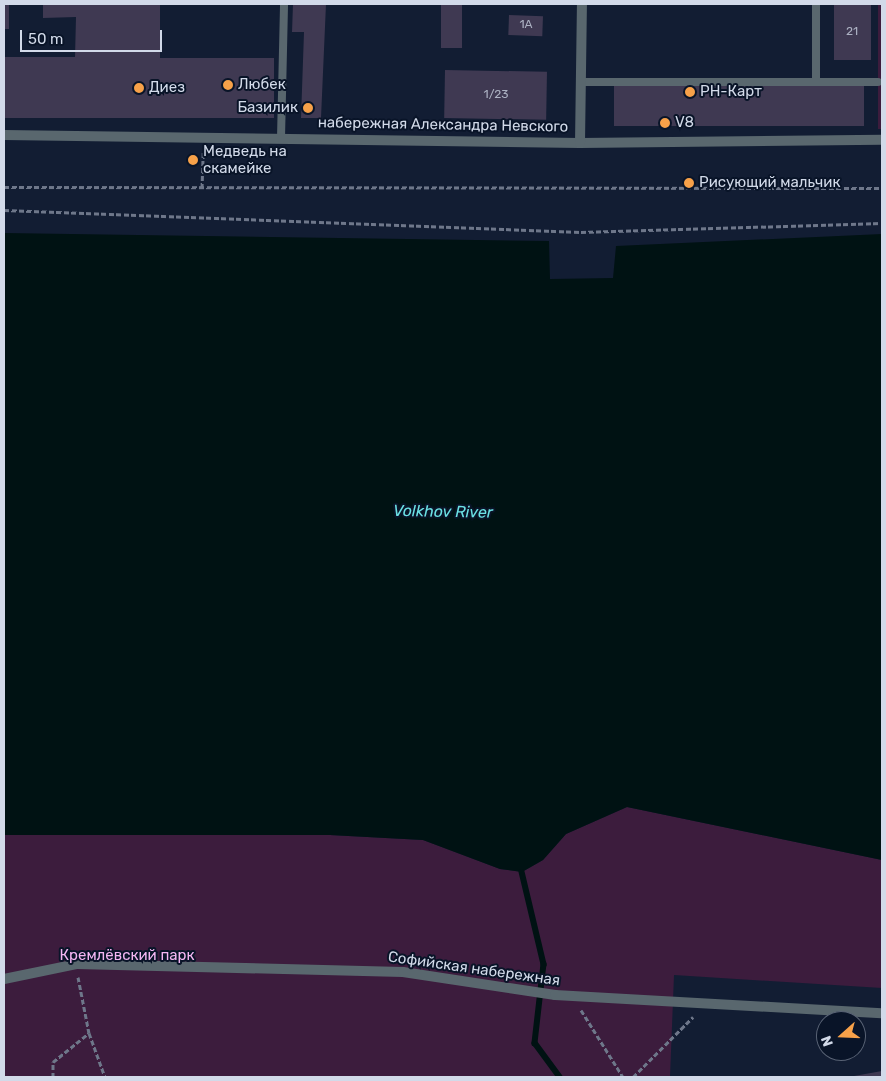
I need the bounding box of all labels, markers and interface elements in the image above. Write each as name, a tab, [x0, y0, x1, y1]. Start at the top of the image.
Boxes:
house number: 1А	[519, 18, 533, 32]
scale bar	[22, 20, 165, 52]
house number: 21	[846, 25, 858, 39]
text: 50 m	[28, 30, 63, 48]
place label: Любек	[238, 76, 286, 94]
place label: Диез	[149, 79, 185, 97]
marker: Любек	[222, 79, 234, 91]
marker: Диез	[133, 82, 145, 94]
place label: РН-Карт	[700, 83, 762, 101]
marker: РН-Карт	[684, 86, 696, 98]
house number: 1/23	[483, 88, 509, 102]
place label: Базилик	[237, 99, 298, 117]
marker: Базилик	[302, 102, 314, 114]
street label: набережная Александра Невского	[318, 114, 568, 136]
place label: V8	[675, 114, 694, 132]
marker: V8	[659, 117, 671, 129]
place label: Медведь на скамейке	[203, 142, 287, 177]
marker: Медведь на скамейке	[187, 154, 199, 166]
place label: Рисующий мальчик	[699, 174, 840, 192]
marker: Рисующий мальчик	[683, 177, 695, 189]
water label: Volkhov River	[393, 502, 493, 522]
park label: Кремлёвский парк	[59, 947, 195, 965]
street label: Софийская набережная	[387, 948, 561, 990]
north arrow	[816, 1011, 866, 1061]
text: N	[818, 1033, 837, 1049]

